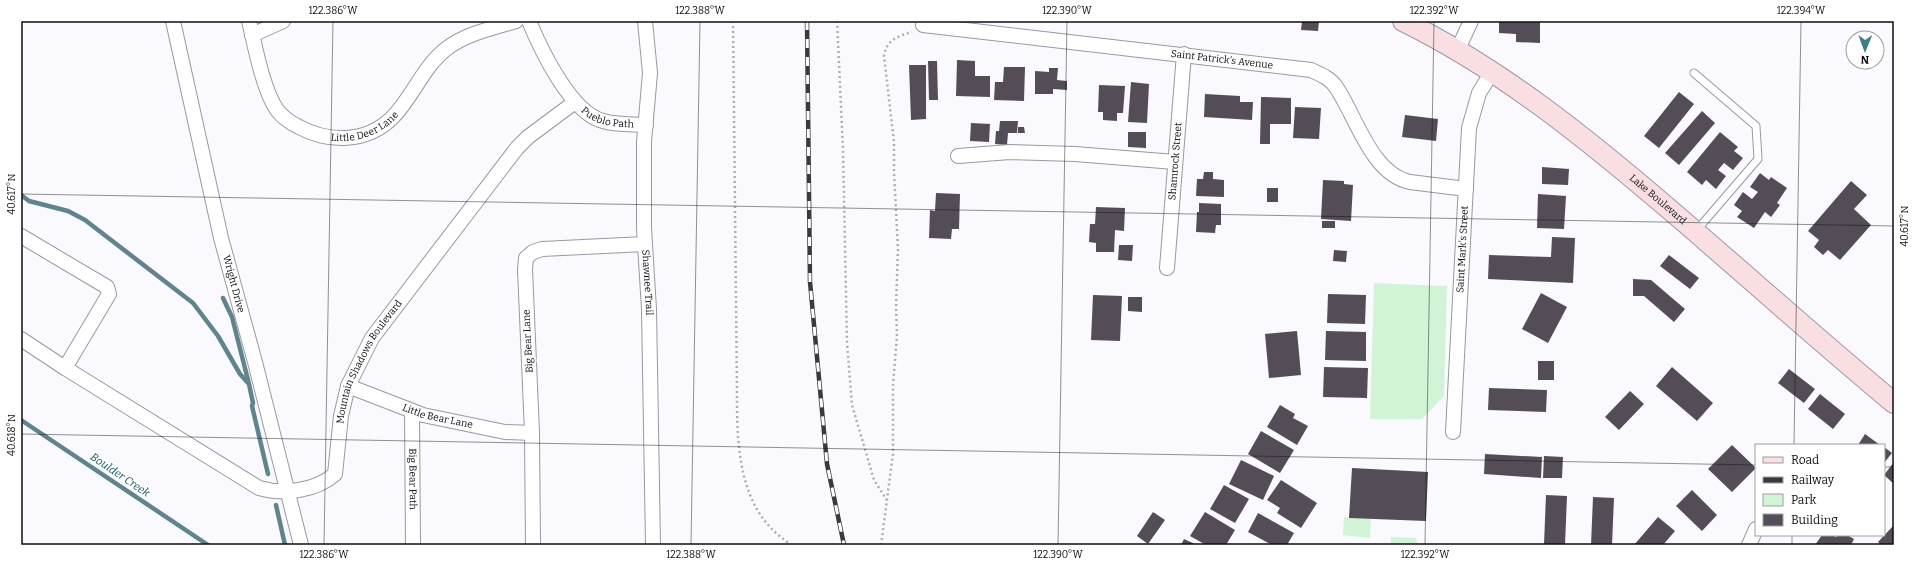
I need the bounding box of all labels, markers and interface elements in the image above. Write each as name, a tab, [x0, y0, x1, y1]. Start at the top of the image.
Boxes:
text: 122.386°W	[309, 5, 358, 17]
text: 122.388°W	[675, 5, 725, 17]
text: 122.390°W	[1042, 5, 1093, 17]
text: 122.392°W	[1410, 5, 1459, 17]
text: 122.394°W	[1777, 5, 1826, 17]
north arrow	[1845, 30, 1885, 70]
street label: Saint Patrick's Avenue	[1170, 48, 1274, 72]
text: N	[1860, 53, 1869, 66]
street label: Pueblo Path	[579, 104, 635, 130]
street label: Little Deer Lane	[330, 109, 401, 144]
street label: Shamrock Street	[1166, 122, 1185, 201]
street label: Lake Boulevard	[1627, 172, 1689, 227]
text: 40.617°N	[6, 173, 18, 214]
street label: Saint Mark's Street	[1454, 205, 1471, 293]
text: 40.617°N	[1899, 205, 1911, 246]
street label: Shawnee Trail	[639, 249, 655, 315]
street label: Wright Drive	[220, 254, 247, 314]
street label: Mountain Shadows Boulevard	[334, 298, 405, 424]
street label: Big Bear Lane	[520, 309, 536, 373]
street label: Little Bear Lane	[401, 402, 474, 431]
text: 40.618°N	[6, 414, 18, 456]
legend	[1755, 444, 1885, 536]
street label: Big Bear Path	[406, 448, 419, 511]
water label: Boulder Creek	[88, 450, 153, 500]
text: Road	[1791, 453, 1819, 467]
text: Railway	[1791, 473, 1835, 487]
text: Park	[1791, 493, 1817, 507]
text: Building	[1791, 513, 1838, 527]
text: 122.386°W	[300, 549, 349, 561]
text: 122.388°W	[666, 549, 716, 561]
text: 122.390°W	[1033, 549, 1084, 561]
text: 122.392°W	[1401, 549, 1450, 561]

